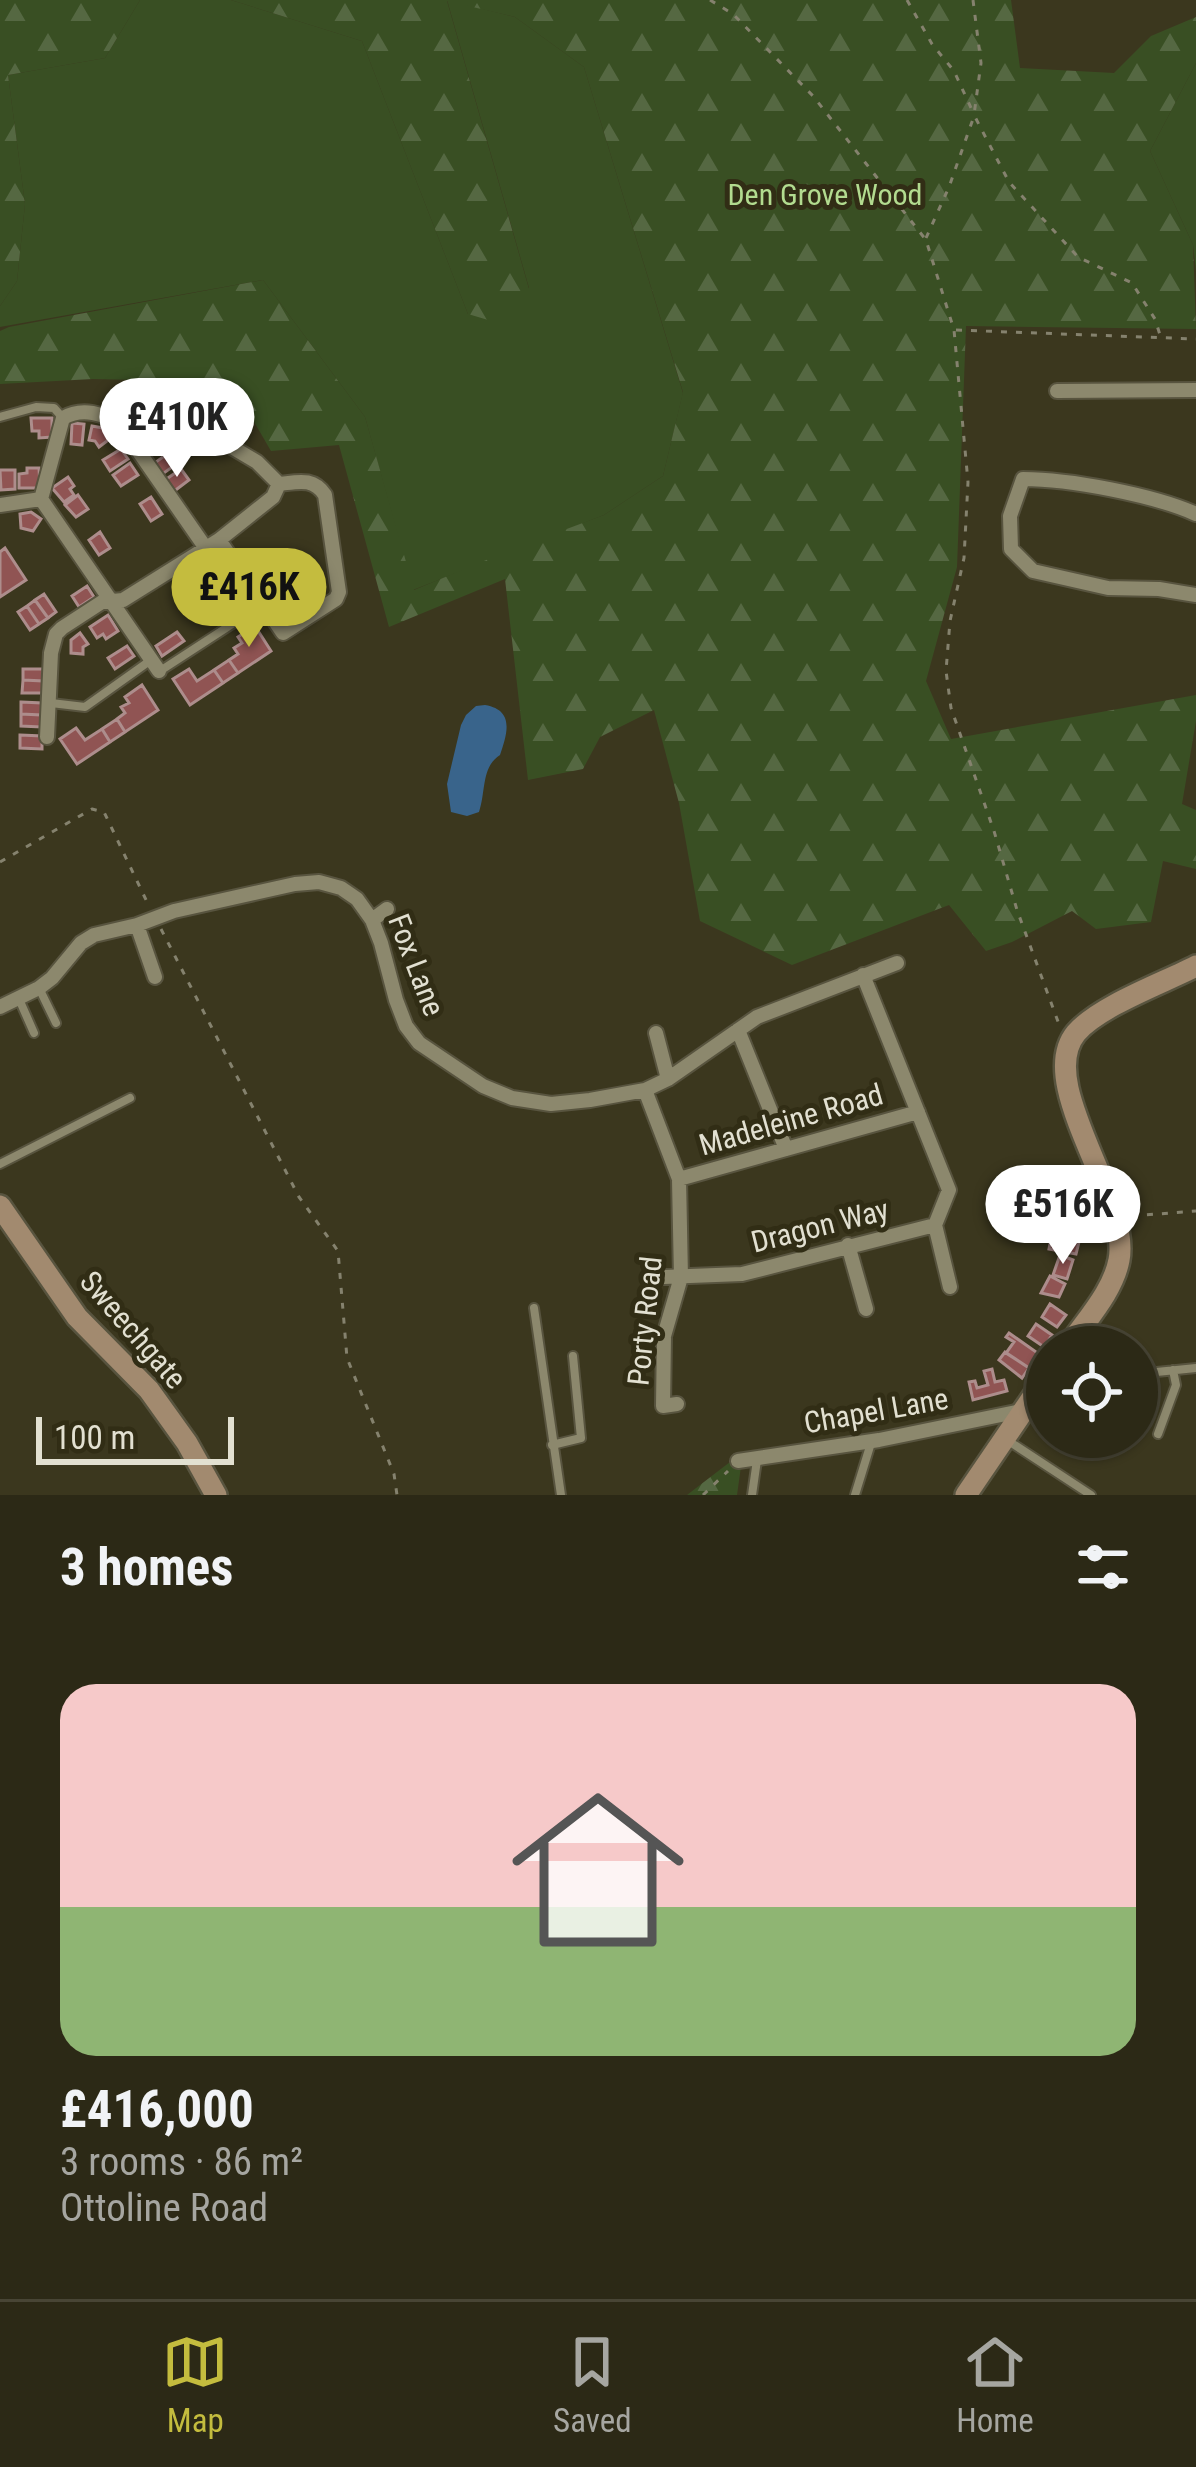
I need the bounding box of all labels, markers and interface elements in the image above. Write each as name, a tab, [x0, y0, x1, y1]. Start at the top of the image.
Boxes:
park label: Den Grove Wood	[728, 177, 923, 212]
pin: £410K	[93, 378, 261, 480]
text: £410K	[126, 394, 228, 440]
pin: £416K	[165, 548, 333, 650]
text: £416K	[198, 564, 300, 610]
street label: Fox Lane	[381, 909, 452, 1021]
street label: Madeleine Road	[695, 1077, 887, 1162]
pin: £516K	[979, 1165, 1147, 1267]
text: £516K	[1012, 1181, 1114, 1227]
street label: Dragon Way	[748, 1192, 892, 1259]
street label: Porty Road	[620, 1255, 669, 1387]
street label: Sweechgate	[73, 1264, 194, 1395]
map controls	[1026, 1326, 1158, 1458]
button: locate	[1026, 1326, 1158, 1458]
street label: Chapel Lane	[801, 1381, 951, 1440]
scale bar	[36, 1411, 234, 1464]
text: 100 m	[54, 1418, 135, 1457]
icon: filters	[1070, 1534, 1136, 1600]
text: 3 homes	[60, 1538, 233, 1597]
icon: home	[490, 1762, 706, 1978]
text: £416,000	[60, 2080, 254, 2139]
text: 3 rooms · 86 m²	[60, 2139, 303, 2185]
text: Ottoline Road	[60, 2185, 268, 2231]
tab: Map	[162, 2329, 228, 2440]
tab: Saved	[553, 2329, 632, 2440]
tab: Home	[956, 2329, 1034, 2440]

